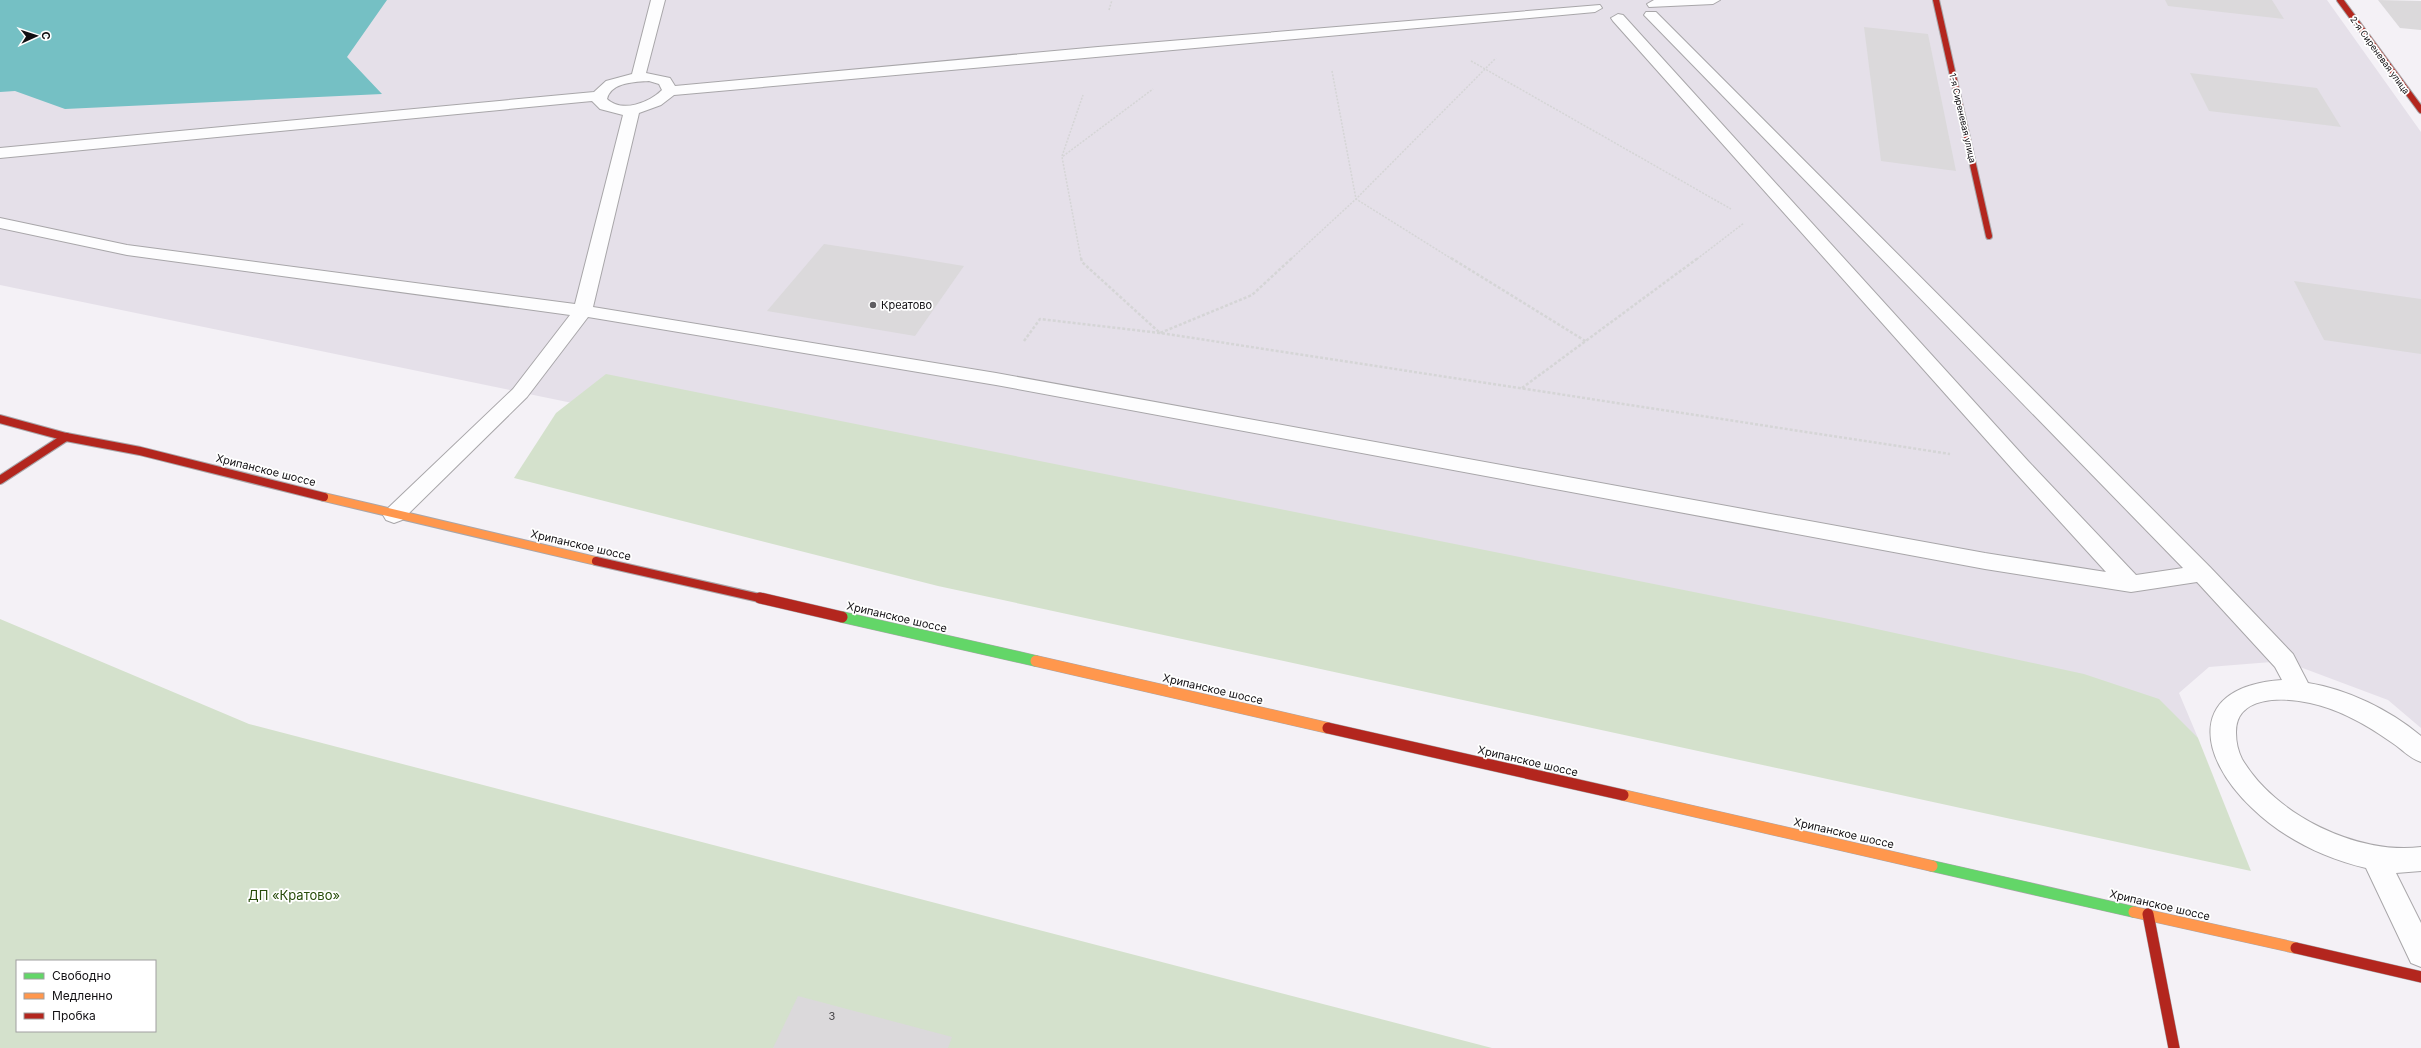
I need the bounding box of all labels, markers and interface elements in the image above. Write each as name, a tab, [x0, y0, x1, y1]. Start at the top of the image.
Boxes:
street label: 2-я Сиреневая улица	[2348, 14, 2412, 96]
north arrow	[16, 16, 56, 56]
text: С	[39, 31, 53, 40]
street label: 1-я Сиреневая улица	[1947, 72, 1979, 164]
place label: Креатово	[881, 298, 933, 312]
marker: Креатово	[868, 300, 878, 310]
street label: Хрипанское шоссе	[215, 451, 317, 489]
street label: Хрипанское шоссе	[529, 527, 633, 563]
street label: Хрипанское шоссе	[845, 599, 949, 635]
street label: Хрипанское шоссе	[1161, 671, 1265, 707]
street label: Хрипанское шоссе	[1476, 743, 1580, 779]
street label: Хрипанское шоссе	[1792, 815, 1896, 851]
park label: ДП «Кратово»	[248, 887, 340, 903]
street label: Хрипанское шоссе	[2108, 887, 2212, 923]
legend	[16, 960, 156, 1032]
text: Свободно	[52, 968, 111, 983]
text: Медленно	[52, 988, 113, 1003]
text: Пробка	[52, 1008, 96, 1023]
house number: 3	[829, 1009, 836, 1023]

